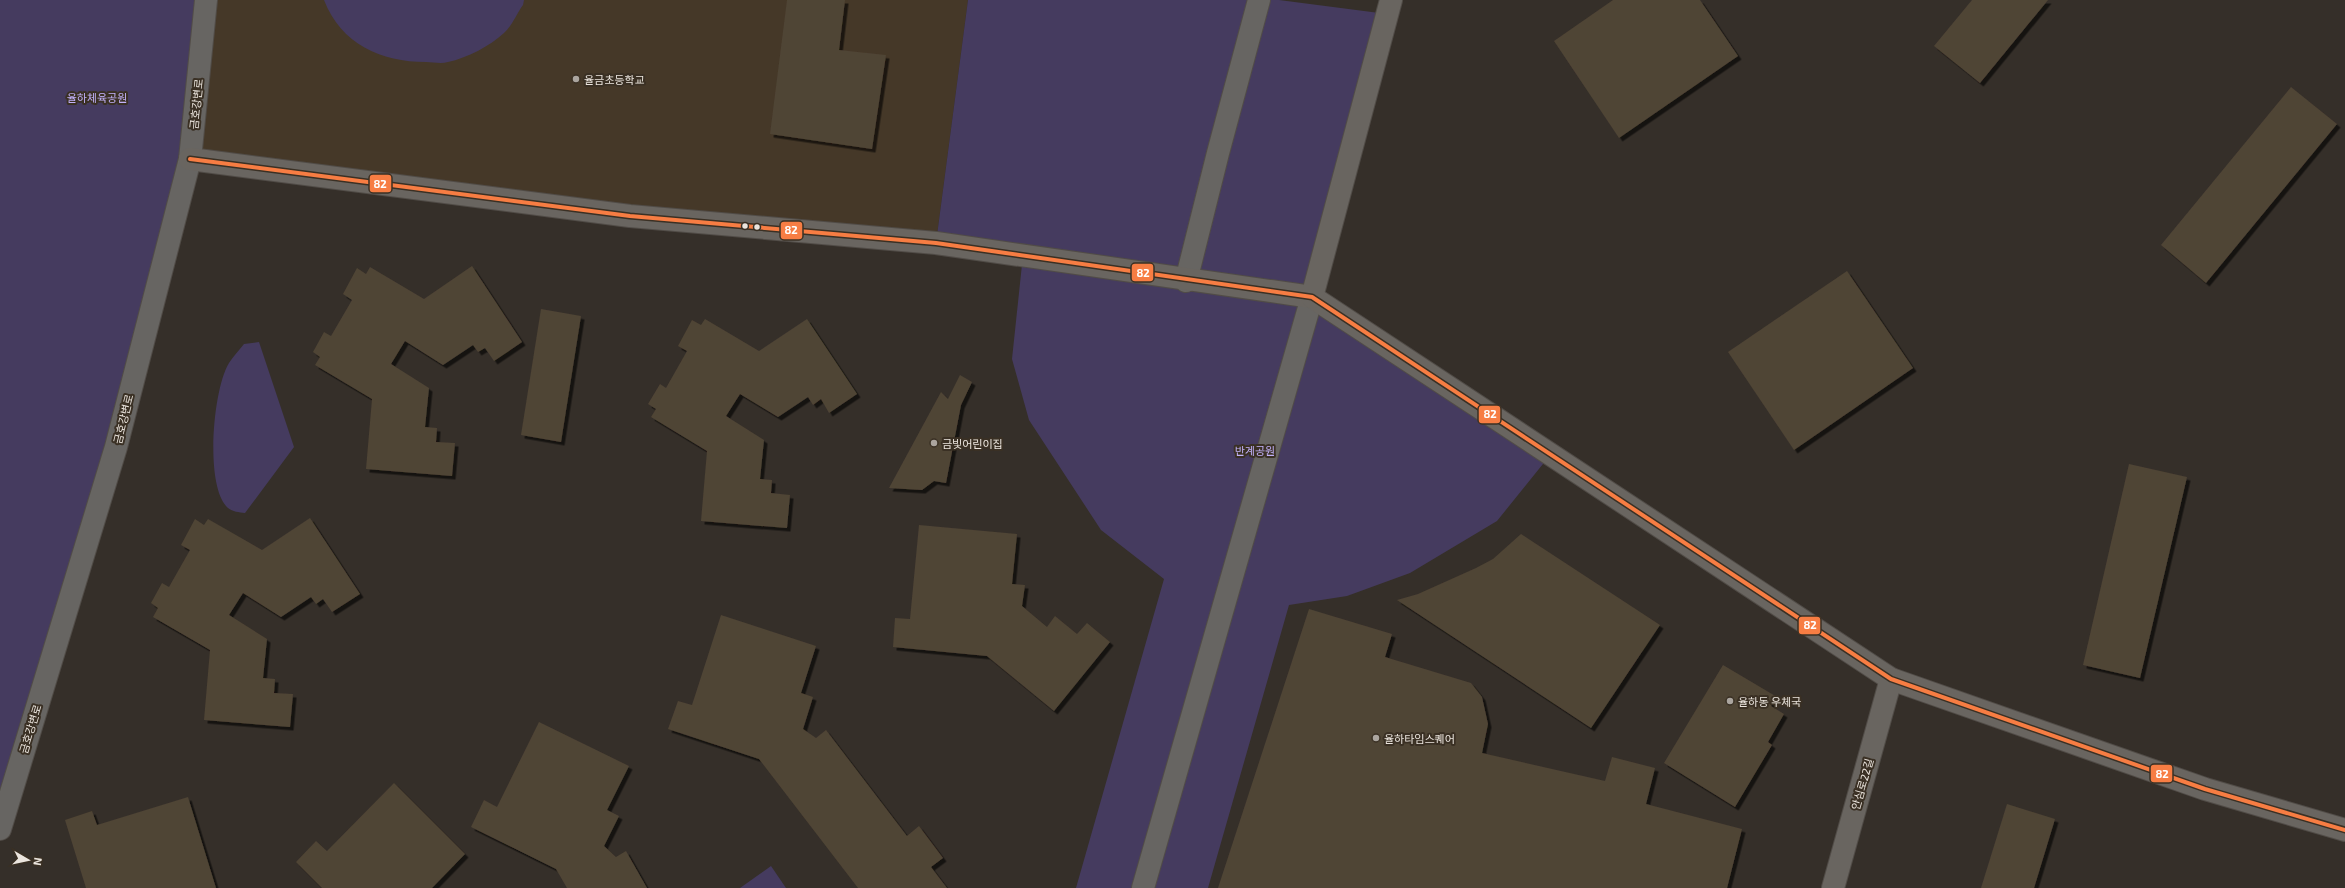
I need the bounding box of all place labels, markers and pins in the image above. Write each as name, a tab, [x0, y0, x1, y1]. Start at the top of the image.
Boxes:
place label: 율금초등학교	[584, 73, 645, 86]
marker: 율금초등학교	[571, 74, 581, 84]
unlabelled marker	[740, 221, 750, 231]
unlabelled marker	[752, 222, 762, 232]
place label: 금빛어린이집	[942, 437, 1003, 450]
marker: 금빛어린이집	[929, 438, 939, 448]
place label: 율하동 우체국	[1738, 695, 1801, 708]
marker: 율하동 우체국	[1725, 696, 1735, 706]
place label: 율하타임스퀘어	[1384, 732, 1455, 745]
marker: 율하타임스퀘어	[1371, 733, 1381, 743]

